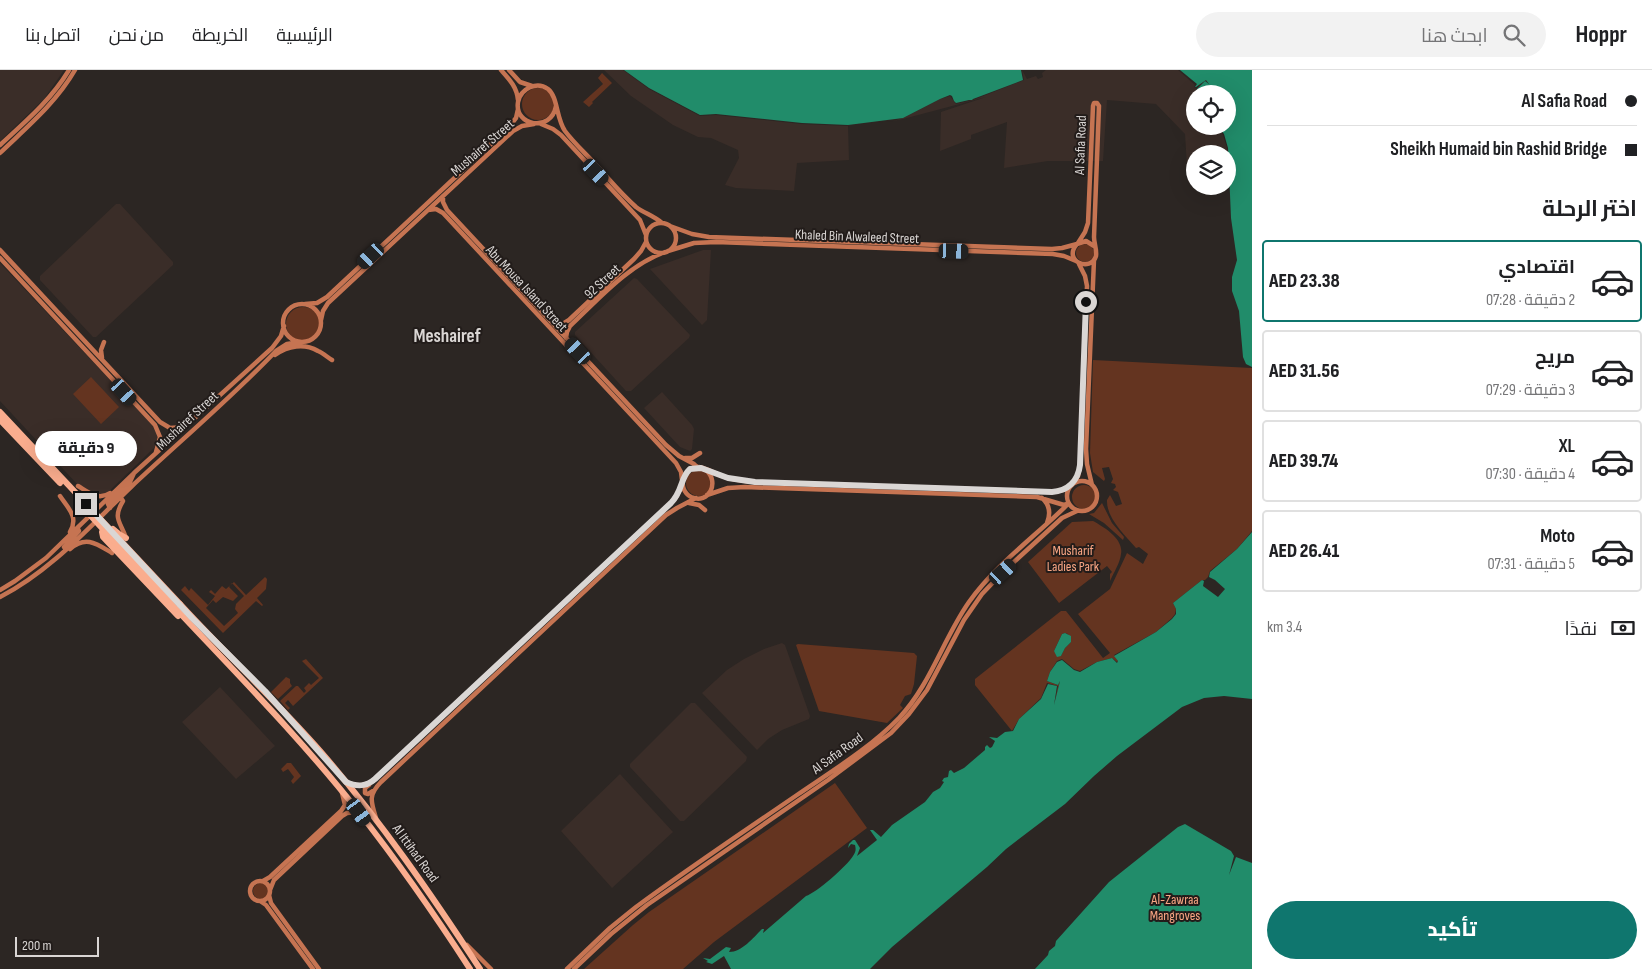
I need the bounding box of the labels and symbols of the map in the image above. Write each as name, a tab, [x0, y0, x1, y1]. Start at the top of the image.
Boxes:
street label: Mushairef Street	[447, 115, 517, 180]
street label: Al Safia Road	[1071, 115, 1090, 176]
car	[580, 156, 611, 188]
street label: Khaled Bin Alwaleed Street	[795, 226, 919, 247]
car	[354, 240, 387, 272]
street label: Abu Mousa Island Street	[482, 241, 571, 335]
car	[938, 243, 969, 259]
street label: 92 Street	[581, 260, 624, 303]
route start	[1075, 291, 1097, 313]
district label: Meshairef	[413, 325, 482, 348]
car	[562, 335, 593, 367]
car	[108, 376, 139, 408]
street label: Mushairef Street	[153, 387, 222, 453]
callout: 9 دقيقة	[35, 432, 137, 466]
route end	[75, 493, 97, 515]
park label: Musharif Ladies Park	[1047, 542, 1100, 575]
car	[986, 556, 1019, 588]
street label: Al Safia Road	[807, 729, 866, 778]
car	[344, 795, 373, 829]
street label: Al Ittihad Road	[388, 820, 442, 886]
park label: Al-Zawraa Mangroves	[1150, 891, 1200, 924]
scale bar	[15, 934, 99, 957]

